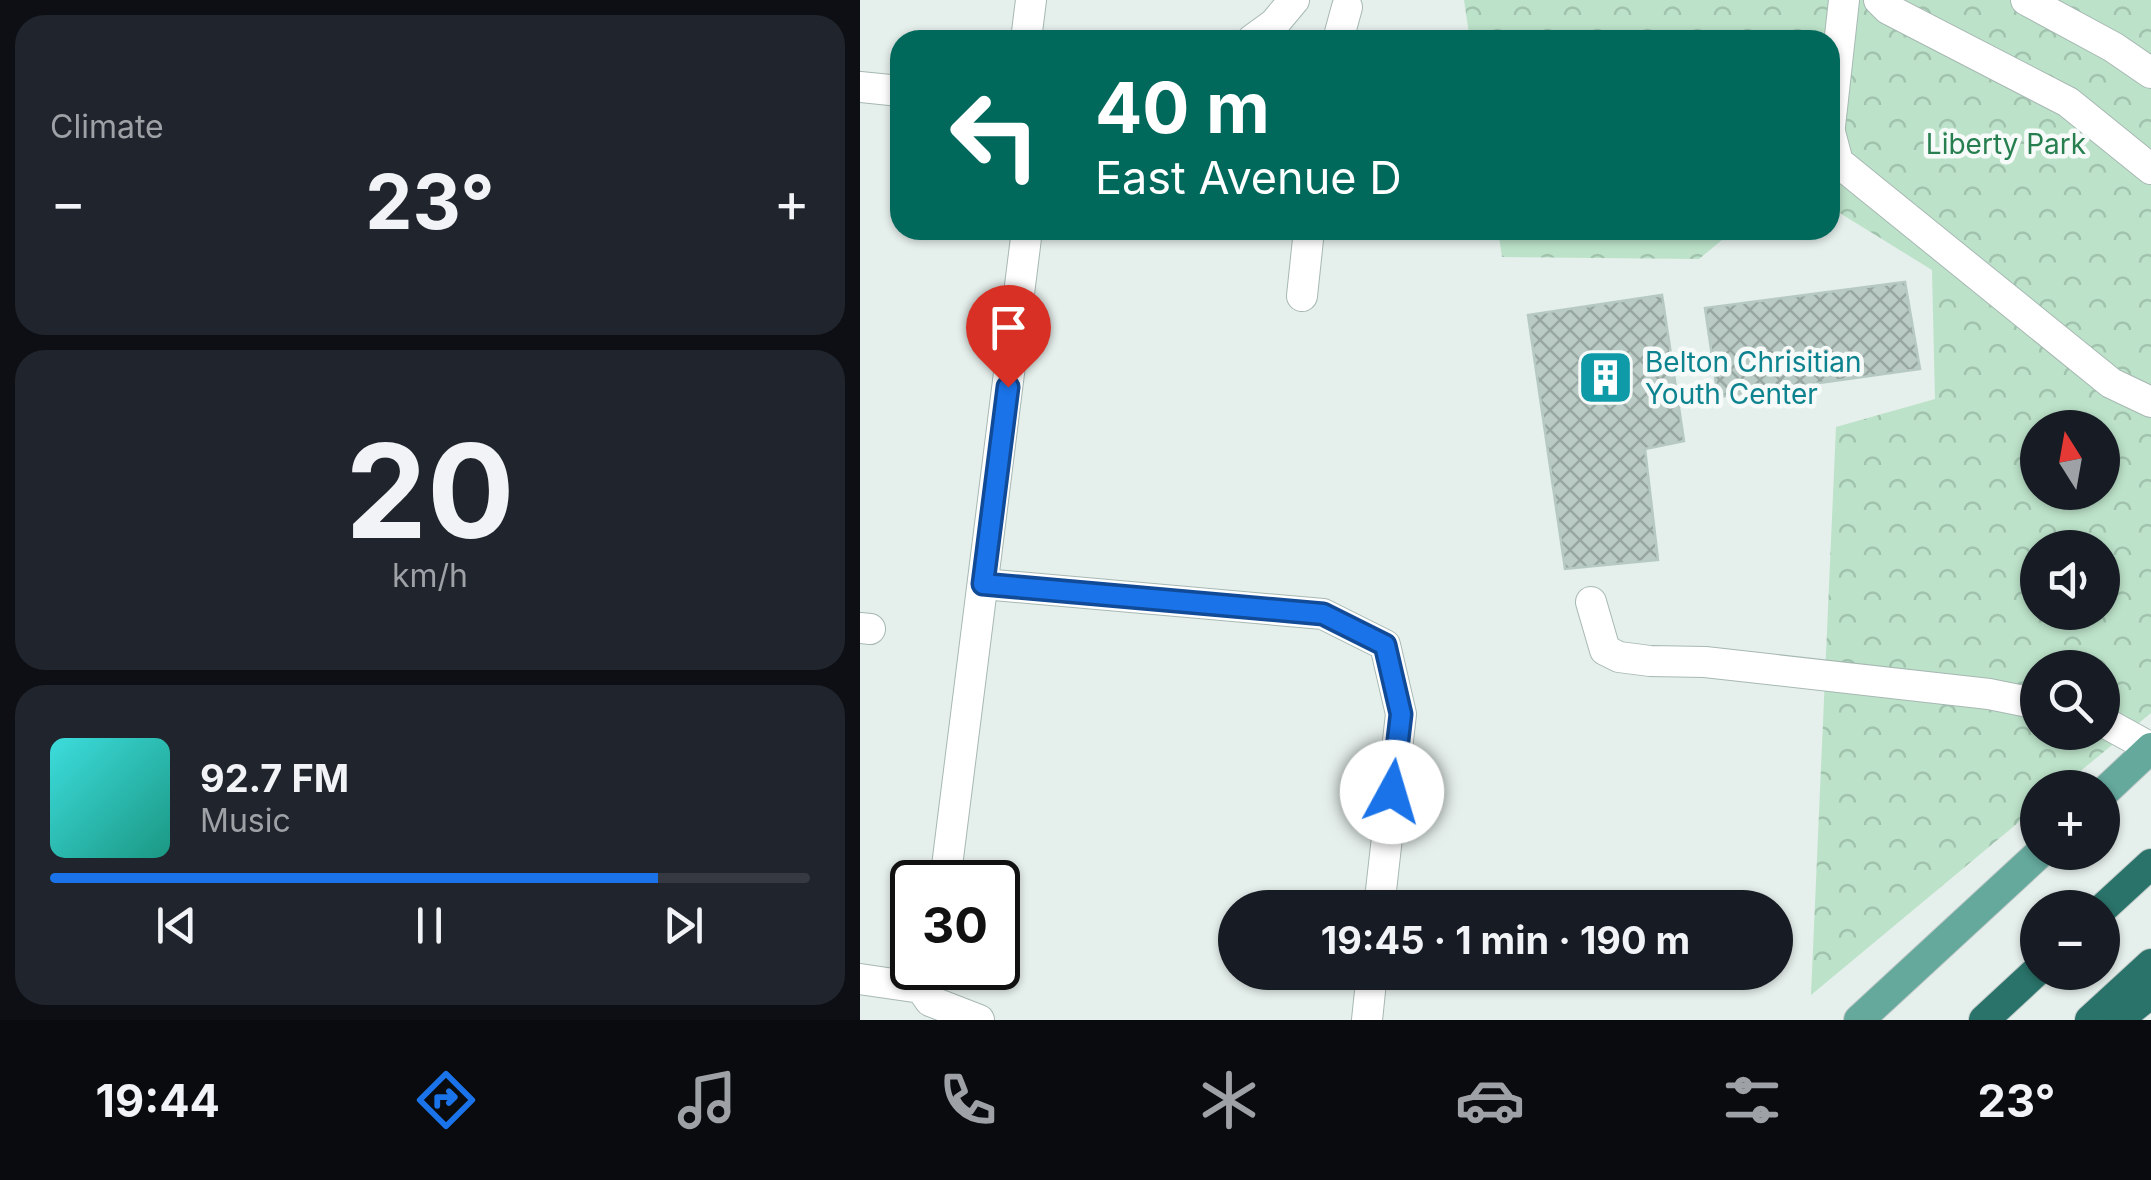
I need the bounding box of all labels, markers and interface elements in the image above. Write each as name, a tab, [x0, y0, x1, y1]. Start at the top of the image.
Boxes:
text: 40 m	[1095, 65, 1270, 150]
icon: left	[930, 70, 1060, 200]
text: Climate	[50, 107, 164, 146]
park label: Liberty Park	[1926, 127, 2086, 161]
text: East Avenue D	[1095, 150, 1402, 205]
text: 23°	[365, 156, 495, 247]
text: −	[50, 169, 86, 235]
text: +	[774, 169, 810, 235]
pin	[966, 285, 1051, 388]
icon: arrive	[981, 300, 1036, 355]
place label: Belton Chrisitian Youth Center	[1645, 345, 1861, 411]
building icon: Belton Chrisitian Youth Center	[1576, 348, 1636, 408]
north arrow	[2020, 410, 2120, 510]
map controls	[2020, 410, 2120, 990]
text: 20	[345, 412, 515, 569]
button: sound	[2020, 530, 2120, 630]
text: km/h	[392, 556, 468, 595]
button: search	[2020, 650, 2120, 750]
position arrow	[1340, 740, 1444, 844]
text: 92.7 FM	[200, 755, 349, 801]
button: +	[2020, 770, 2120, 870]
text: Music	[200, 801, 291, 840]
speed limit sign: 30	[890, 860, 1020, 990]
button: −	[2020, 890, 2120, 990]
icon: previous	[149, 898, 204, 953]
icon: pause	[402, 898, 457, 953]
icon: next	[656, 898, 711, 953]
text: 19:45 · 1 min · 190 m	[1321, 917, 1690, 963]
icon: directions	[411, 1065, 481, 1135]
icon: music	[672, 1065, 742, 1135]
icon: phone	[933, 1065, 1003, 1135]
icon: climate	[1194, 1065, 1264, 1135]
icon: car	[1455, 1065, 1525, 1135]
icon: filters	[1717, 1065, 1787, 1135]
text: 19:44	[96, 1073, 220, 1128]
text: 23°	[1978, 1073, 2055, 1128]

